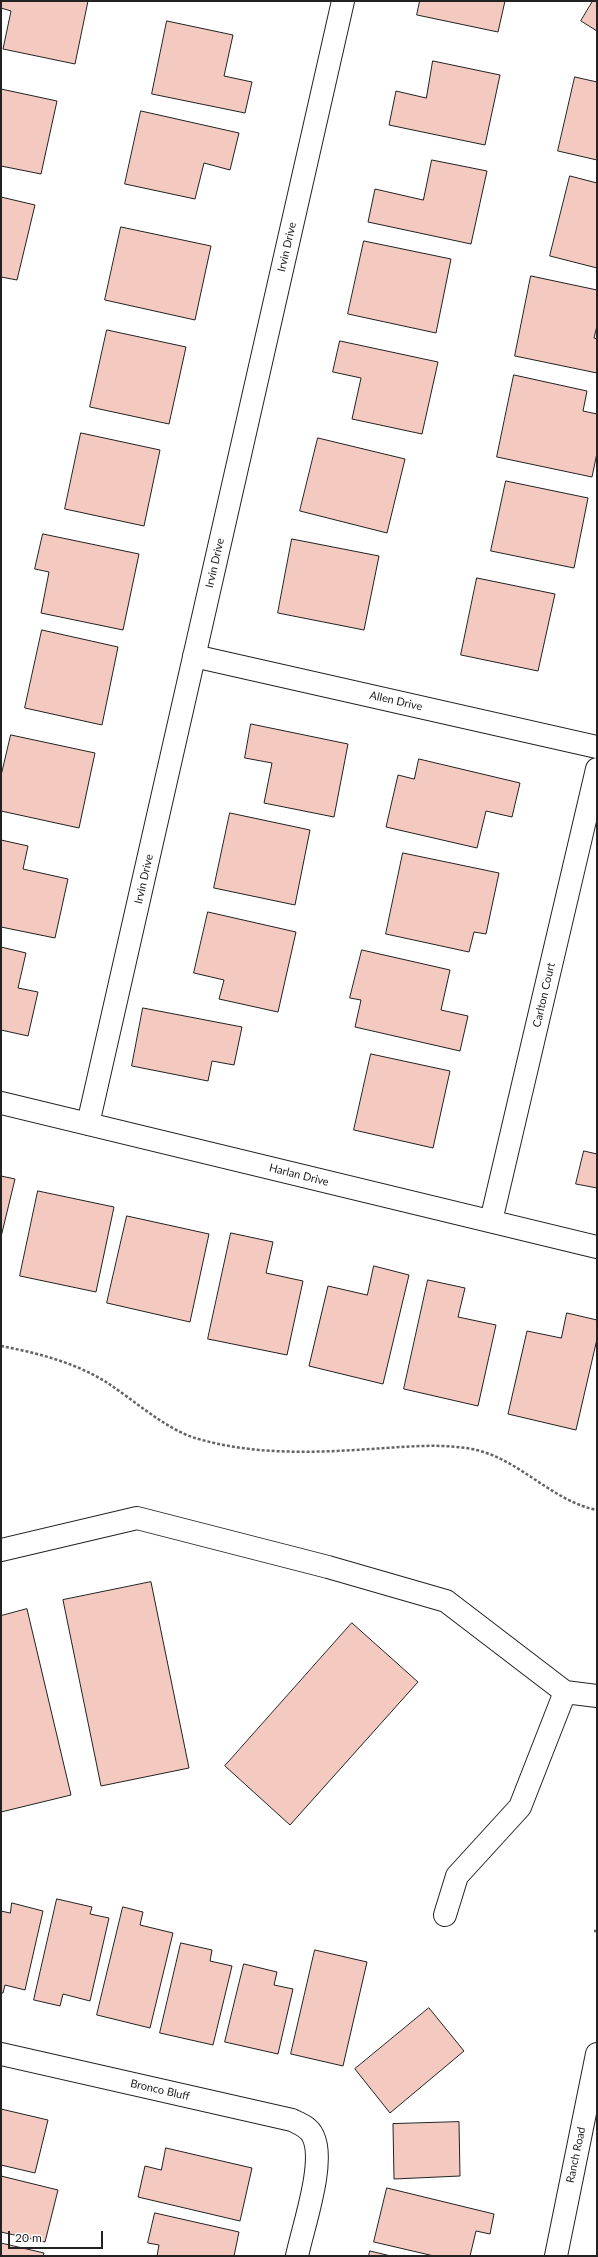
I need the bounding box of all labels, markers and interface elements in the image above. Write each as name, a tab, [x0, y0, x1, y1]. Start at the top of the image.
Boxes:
street label: Irvin Drive	[275, 221, 299, 273]
street label: Irvin Drive	[203, 537, 227, 589]
street label: Allen Drive	[368, 689, 424, 713]
street label: Irvin Drive	[132, 853, 156, 905]
street label: Carlton Court	[530, 961, 558, 1029]
street label: Harlan Drive	[268, 1161, 330, 1189]
street label: Bronco Bluff	[129, 2077, 191, 2103]
street label: Ranch Road	[564, 2126, 588, 2184]
scale bar	[10, 2223, 105, 2249]
text: 20 m	[15, 2230, 42, 2245]

